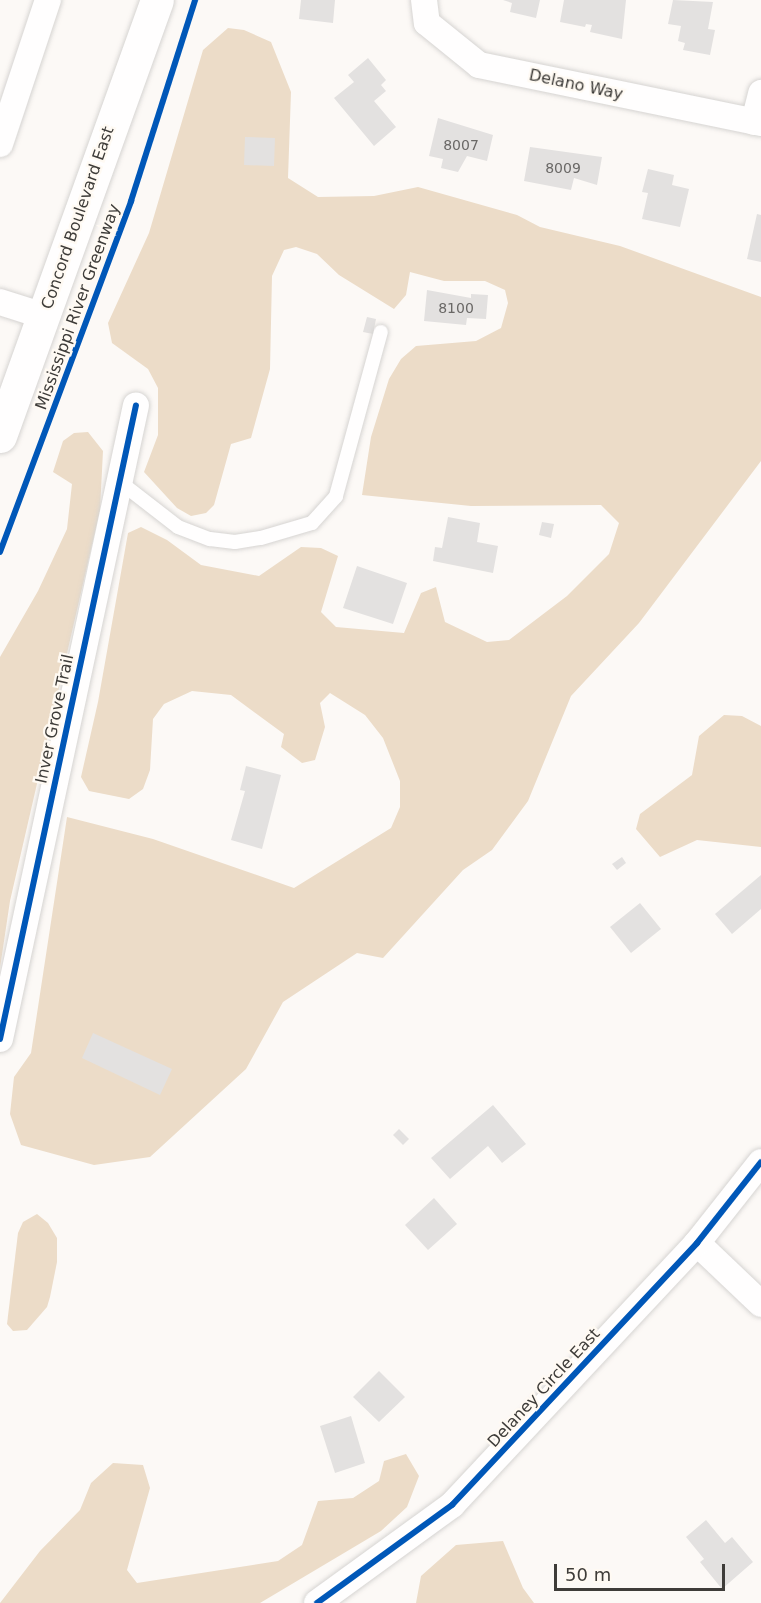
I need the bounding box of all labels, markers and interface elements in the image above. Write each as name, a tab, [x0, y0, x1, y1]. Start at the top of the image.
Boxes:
street label: Delano Way	[527, 66, 625, 104]
street label: Concord Boulevard East	[38, 124, 118, 312]
house number: 8007	[443, 137, 479, 153]
house number: 8009	[545, 160, 581, 176]
street label: Mississippi River Greenway	[32, 201, 124, 413]
house number: 8100	[438, 300, 474, 316]
street label: Inver Grove Trail	[32, 653, 78, 785]
street label: Delaney Circle East	[484, 1325, 604, 1451]
scale bar	[557, 1552, 728, 1590]
text: 50 m	[565, 1564, 611, 1585]

